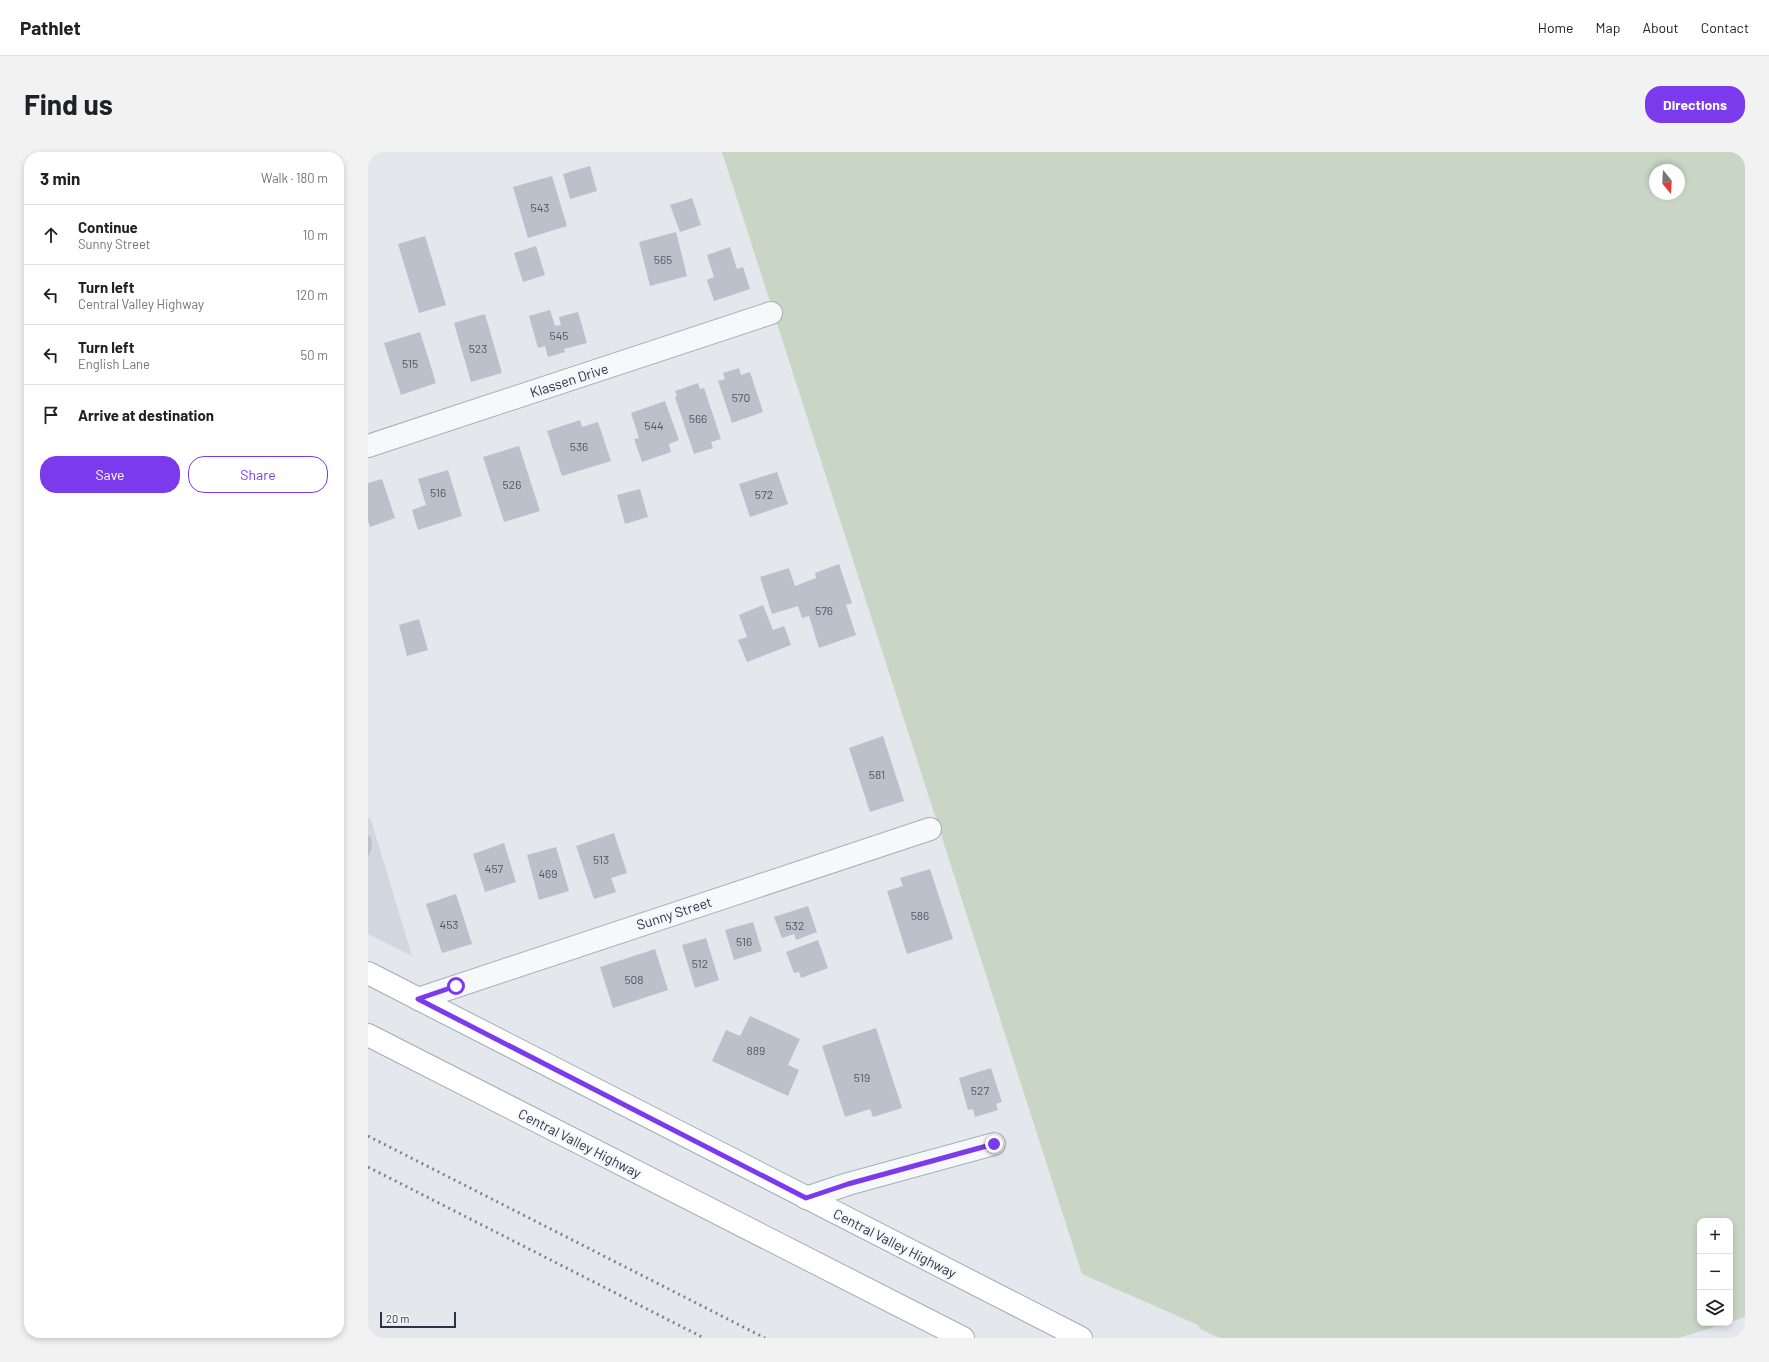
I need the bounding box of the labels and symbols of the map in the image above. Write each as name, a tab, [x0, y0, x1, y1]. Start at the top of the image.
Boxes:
north arrow	[1649, 164, 1685, 200]
house number: 543	[531, 200, 549, 214]
house number: 565	[654, 252, 672, 266]
house number: 545	[550, 328, 568, 342]
house number: 523	[469, 341, 487, 355]
house number: 515	[402, 356, 418, 370]
street label: Klassen Drive	[528, 359, 610, 401]
house number: 570	[732, 390, 750, 404]
house number: 566	[689, 411, 707, 425]
house number: 544	[644, 418, 664, 432]
house number: 536	[570, 439, 588, 453]
house number: 526	[503, 477, 521, 491]
house number: 516	[430, 485, 446, 499]
house number: 572	[755, 487, 773, 501]
house number: 576	[815, 603, 833, 617]
house number: 581	[869, 767, 885, 781]
house number: 513	[593, 852, 609, 866]
house number: 457	[485, 861, 504, 875]
house number: 469	[538, 866, 558, 880]
street label: Sunny Street	[634, 893, 714, 933]
house number: 586	[911, 908, 929, 922]
house number: 453	[440, 917, 458, 931]
house number: 532	[786, 918, 804, 932]
house number: 516	[736, 934, 752, 948]
house number: 512	[692, 956, 708, 970]
house number: 508	[624, 972, 644, 986]
route start	[447, 977, 465, 995]
house number: 889	[747, 1043, 765, 1057]
house number: 519	[854, 1070, 870, 1084]
house number: 527	[971, 1083, 989, 1097]
street label: Central Valley Highway	[516, 1105, 645, 1182]
route end	[985, 1135, 1003, 1153]
street label: Central Valley Highway	[831, 1205, 960, 1282]
scale bar	[380, 1310, 456, 1329]

